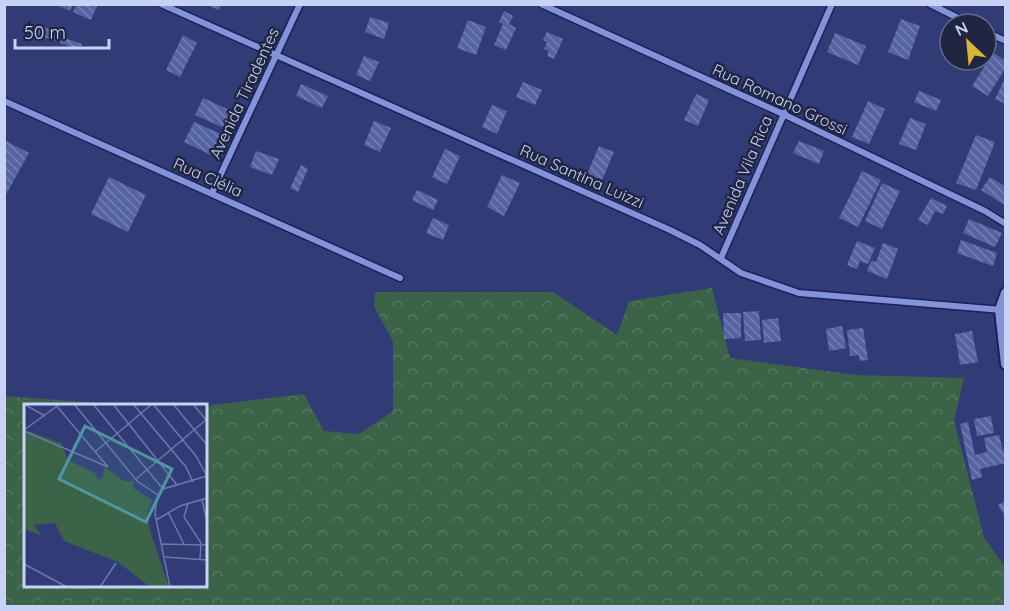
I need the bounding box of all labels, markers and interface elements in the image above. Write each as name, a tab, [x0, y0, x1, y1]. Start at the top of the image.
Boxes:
scale bar	[15, 12, 110, 50]
north arrow	[938, 12, 998, 72]
text: N	[952, 17, 971, 40]
text: 50 m	[24, 21, 66, 44]
street label: Avenida Tiradentes	[205, 24, 283, 162]
street label: Rua Romano Grossi	[709, 59, 851, 139]
street label: Avenida Vila Rica	[708, 112, 776, 238]
street label: Rua Santina Luizzi	[517, 140, 647, 212]
street label: Rua Clélia	[170, 153, 246, 201]
inset map	[24, 404, 207, 587]

